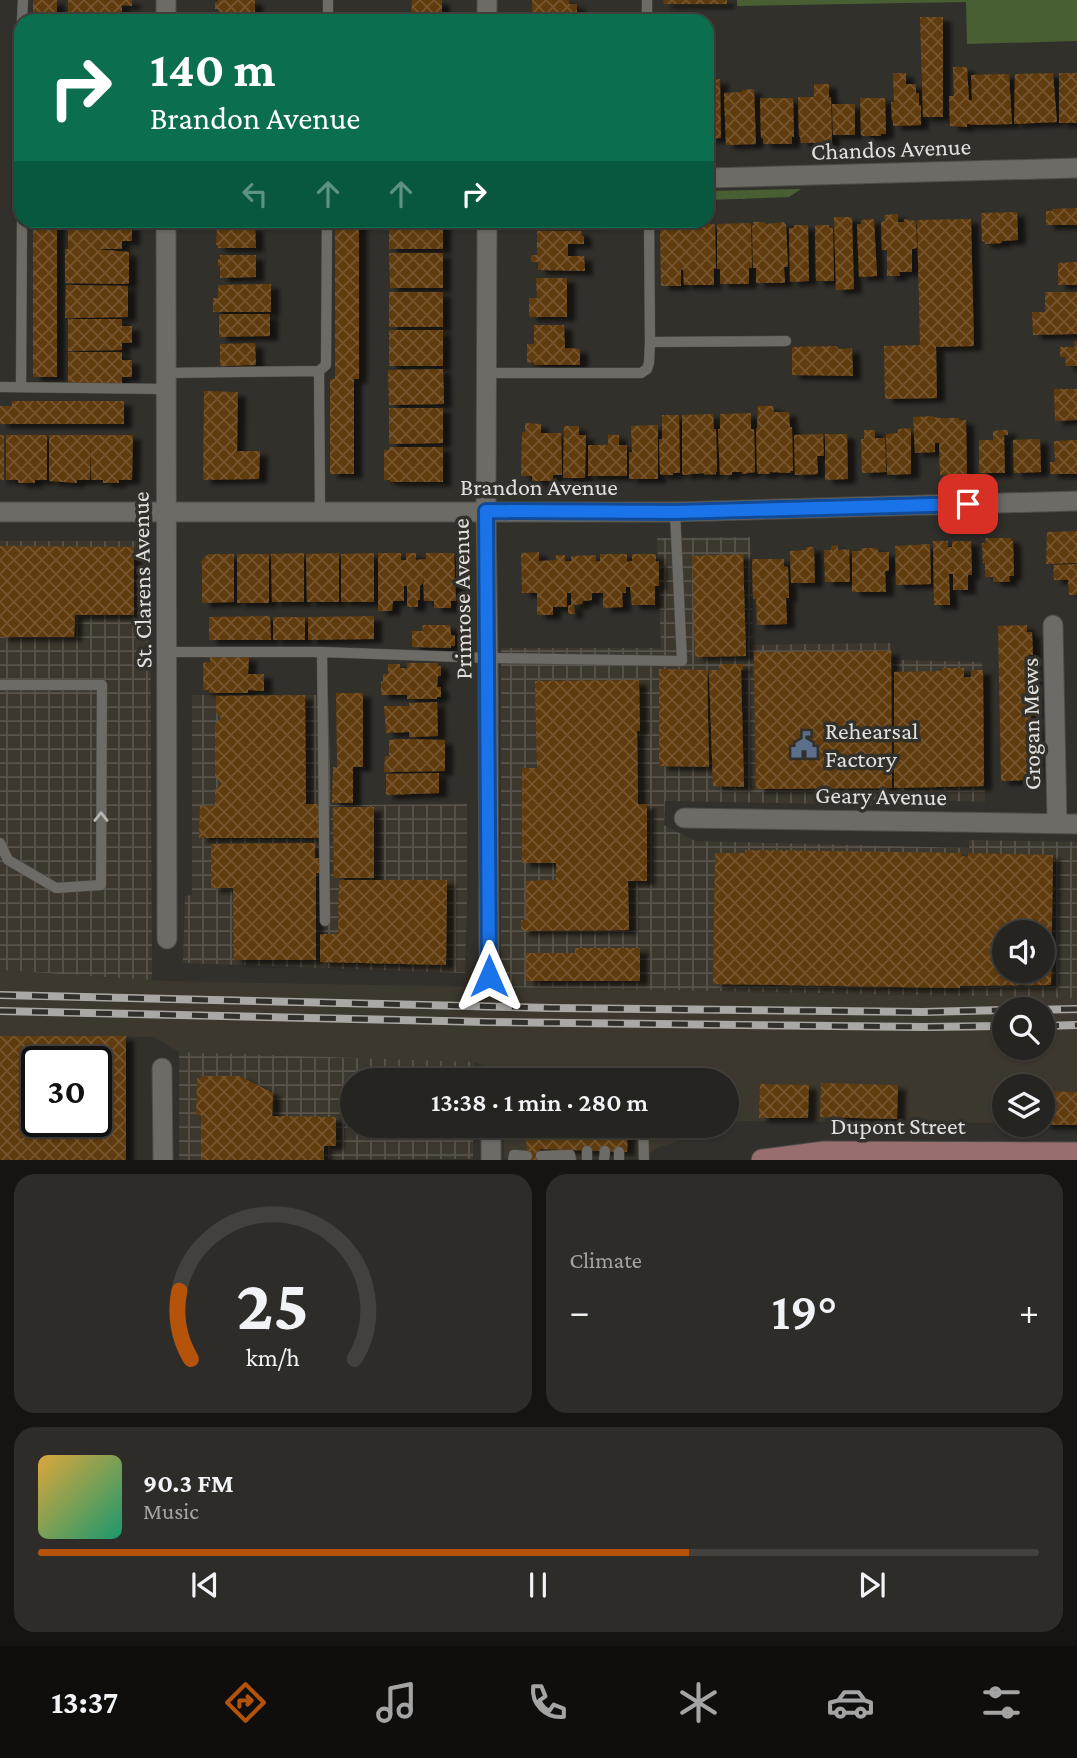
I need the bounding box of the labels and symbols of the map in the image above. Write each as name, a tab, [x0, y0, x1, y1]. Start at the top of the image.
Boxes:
street label: Chandos Avenue	[810, 132, 972, 165]
street label: Brandon Avenue	[460, 473, 618, 500]
pin	[938, 474, 998, 534]
street label: St. Clarens Avenue	[126, 491, 157, 669]
street label: Primrose Avenue	[447, 518, 476, 680]
street label: Grogan Mews	[1016, 658, 1045, 790]
place label: Rehearsal Factory	[825, 717, 918, 772]
public building icon: Rehearsal Factory	[789, 730, 819, 760]
street label: Geary Avenue	[815, 781, 947, 810]
one-way arrow	[93, 811, 109, 821]
position arrow	[452, 939, 526, 1013]
speed limit sign: 30	[21, 1046, 112, 1137]
street label: Dupont Street	[831, 1112, 966, 1139]

